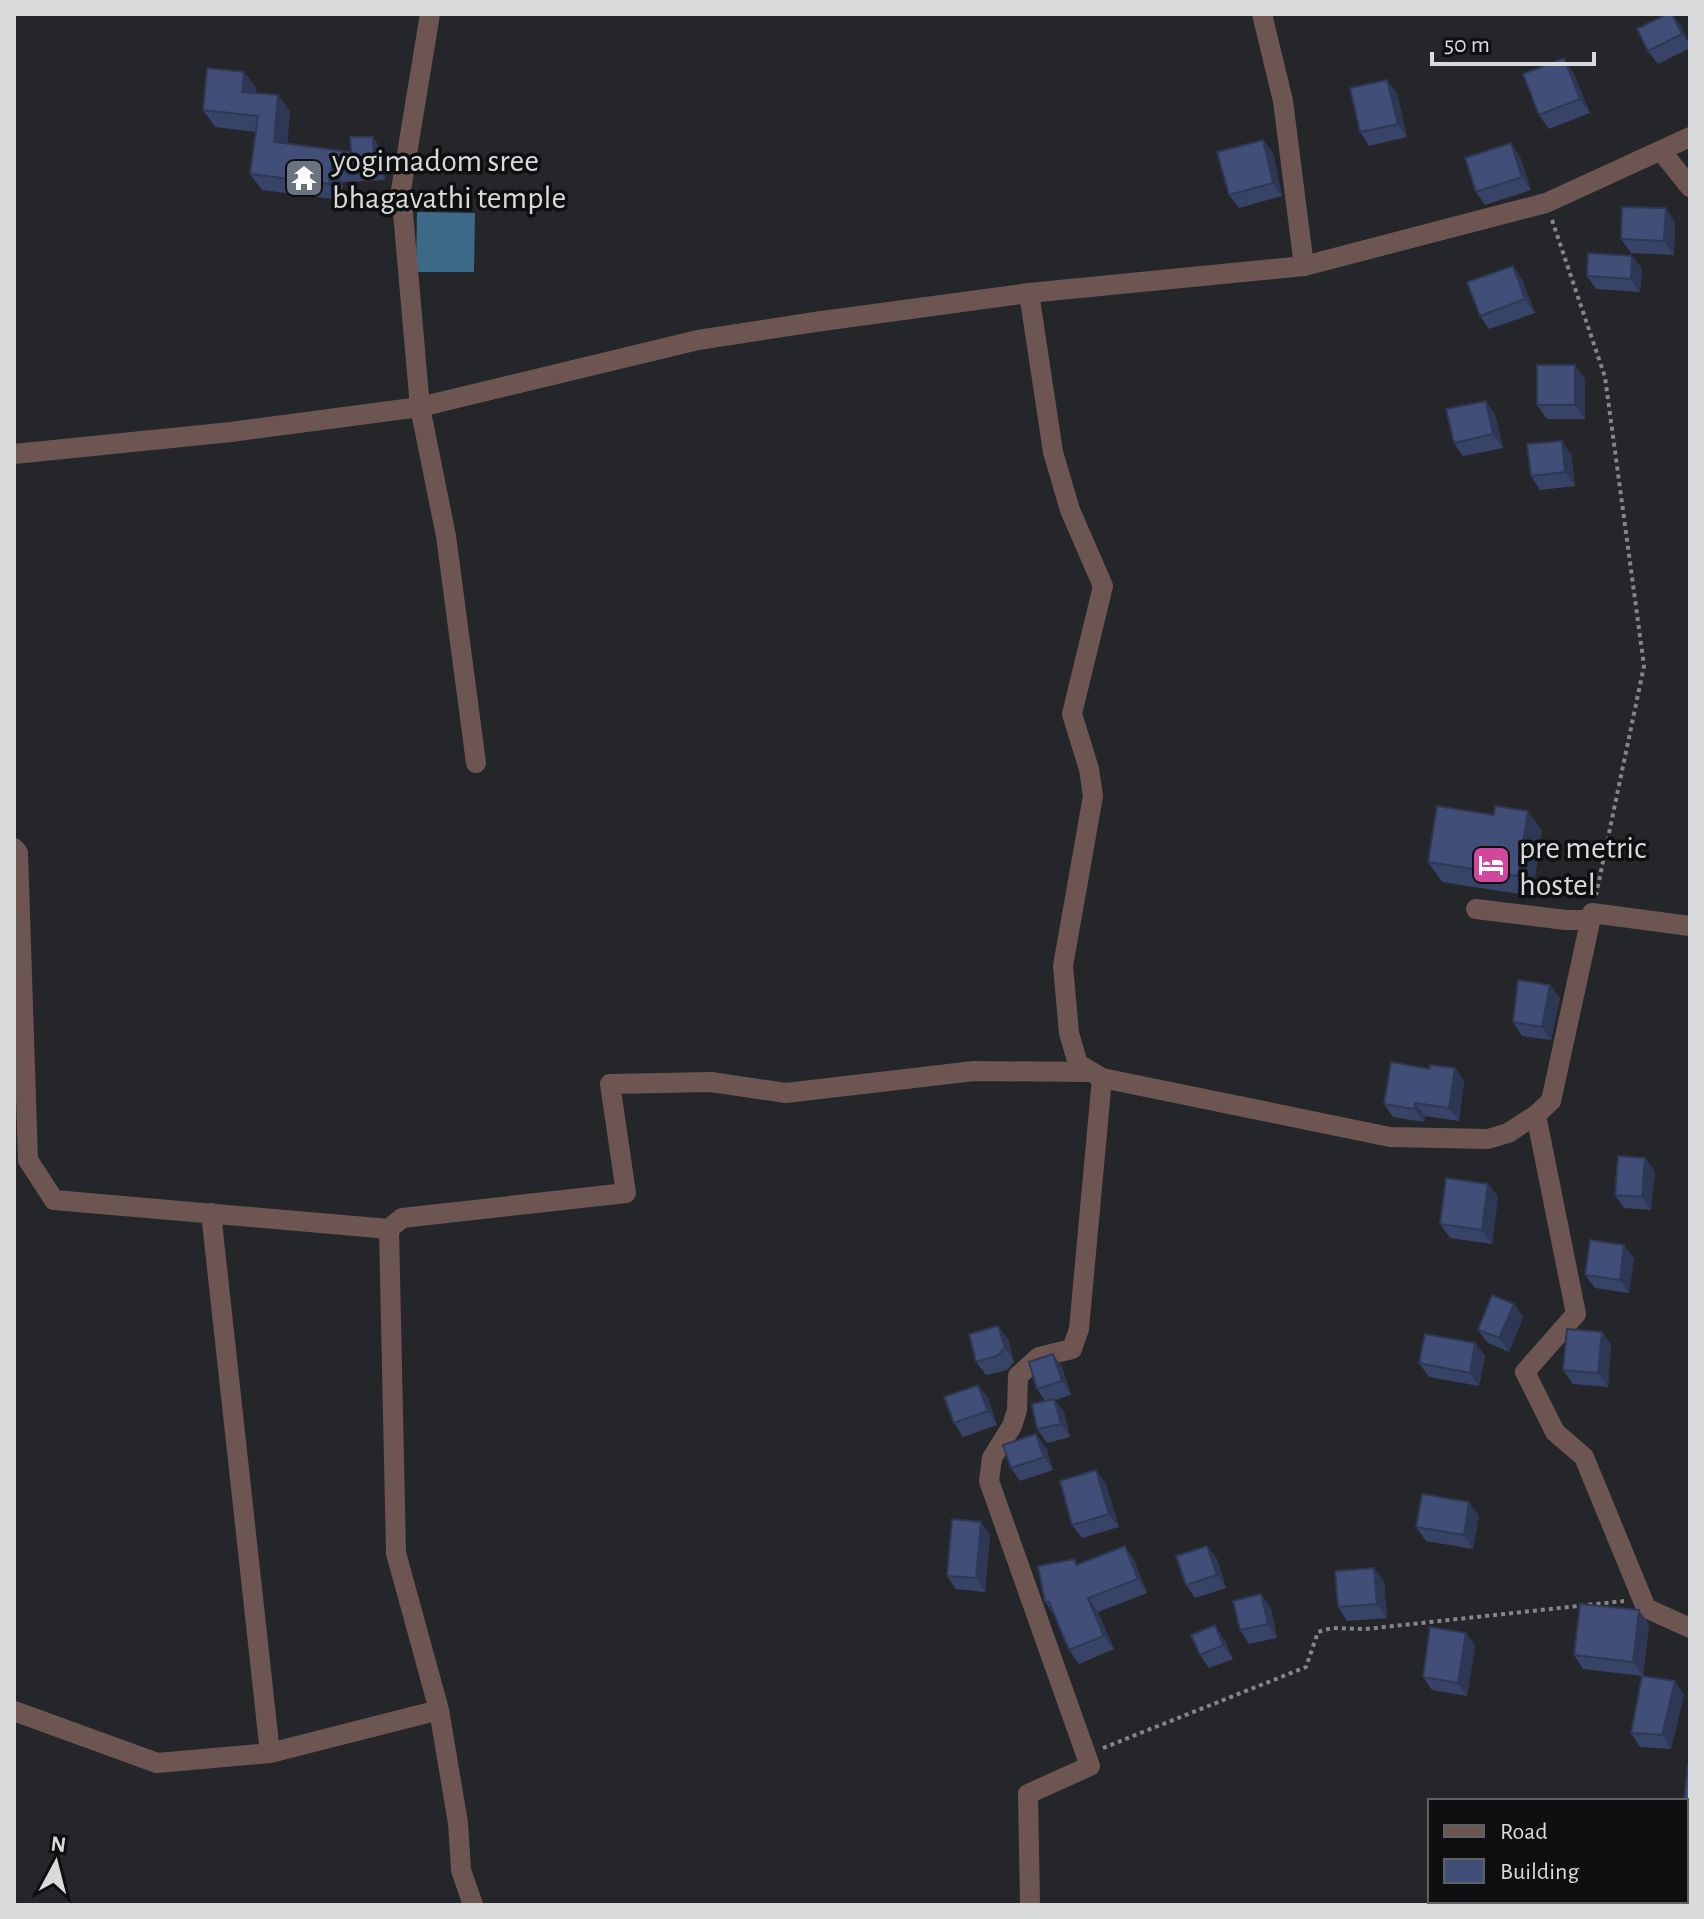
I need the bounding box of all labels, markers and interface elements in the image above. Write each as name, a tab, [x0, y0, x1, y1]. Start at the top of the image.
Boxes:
scale bar	[1432, 16, 1594, 66]
text: 50 m	[1444, 33, 1490, 57]
place label: yogimadom sree bhagavathi temple	[331, 145, 566, 214]
temple icon: yogimadom sree bhagavathi temple	[283, 157, 325, 199]
place label: pre metric hostel	[1519, 832, 1646, 901]
hotel icon: pre metric hostel	[1470, 844, 1512, 886]
legend	[1428, 1799, 1688, 1903]
text: Road	[1500, 1820, 1548, 1844]
north arrow	[16, 1823, 96, 1903]
text: N	[49, 1832, 67, 1856]
text: Building	[1500, 1860, 1579, 1884]

